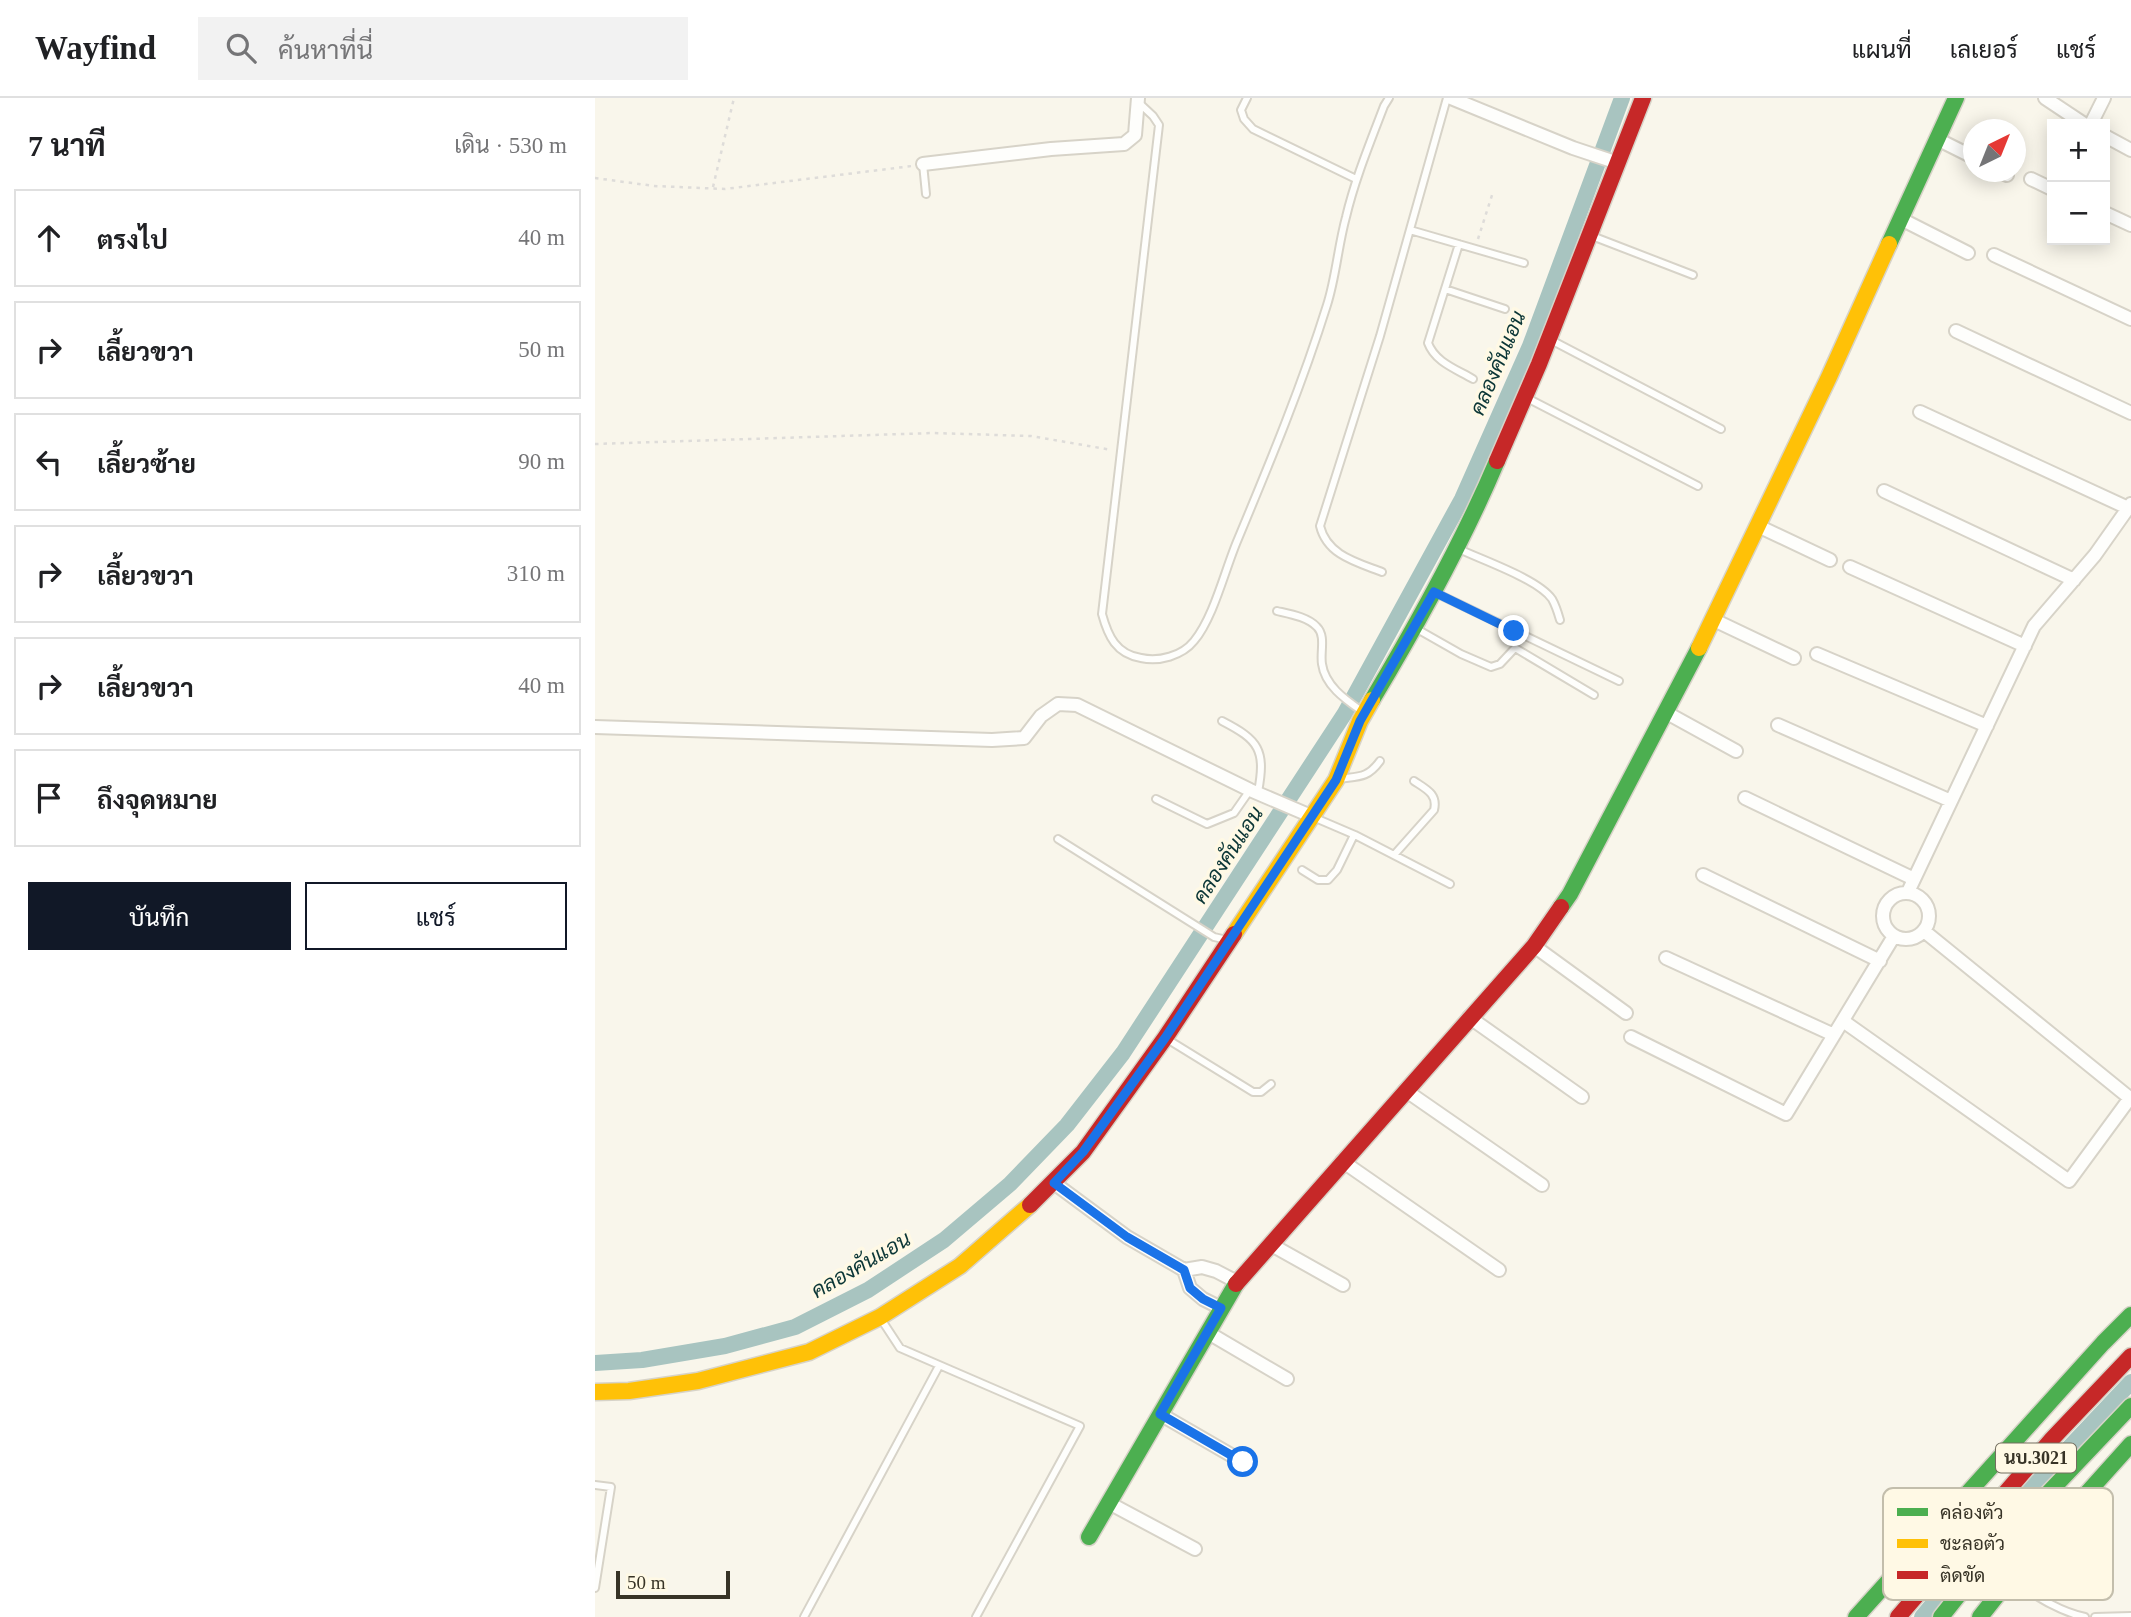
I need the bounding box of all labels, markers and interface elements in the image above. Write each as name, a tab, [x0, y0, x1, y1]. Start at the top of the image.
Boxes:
search box	[198, 17, 688, 80]
icon: search	[222, 29, 260, 67]
text: Wayfind	[35, 30, 156, 66]
text: ค้นหาที่นี่	[278, 36, 373, 65]
text: แผนที่	[1852, 37, 1912, 63]
text: เลเยอร์	[1950, 37, 2018, 63]
text: แชร์	[2056, 37, 2096, 63]
north arrow	[1963, 119, 2026, 182]
map controls	[2047, 119, 2110, 245]
button: +	[2047, 119, 2110, 182]
text: 7 นาที	[28, 129, 106, 162]
text: เดิน · 530 m	[454, 133, 567, 158]
button: −	[2047, 182, 2110, 245]
icon: ahead	[30, 219, 68, 257]
text: 40 m	[518, 225, 565, 250]
text: ตรงไป	[97, 226, 168, 255]
water label: คลองคันแอน	[1465, 307, 1531, 419]
icon: right	[30, 331, 68, 369]
text: 50 m	[518, 337, 565, 362]
text: เลี้ยวขวา	[97, 338, 194, 367]
icon: left	[30, 443, 68, 481]
text: 90 m	[518, 449, 565, 474]
text: เลี้ยวซ้าย	[97, 450, 196, 479]
icon: right	[30, 555, 68, 593]
text: 310 m	[507, 561, 565, 586]
text: เลี้ยวขวา	[97, 562, 194, 591]
route end	[1498, 615, 1529, 646]
icon: right	[30, 667, 68, 705]
text: 40 m	[518, 673, 565, 698]
text: เลี้ยวขวา	[97, 674, 194, 703]
icon: arrive	[30, 779, 68, 817]
text: ถึงจุดหมาย	[97, 786, 218, 815]
water label: คลองคันแอน	[1188, 802, 1269, 908]
button: บันทึก	[28, 882, 291, 950]
button: แชร์	[305, 882, 567, 950]
water label: คลองคันแอน	[807, 1227, 915, 1303]
road number: นบ.3021	[1996, 1443, 2076, 1472]
route start	[1227, 1446, 1258, 1477]
legend	[1883, 1488, 2113, 1600]
text: คล่องตัว	[1940, 1501, 2004, 1523]
text: ชะลอตัว	[1940, 1533, 2005, 1554]
text: ติดขัด	[1940, 1565, 1985, 1586]
scale bar	[616, 1568, 730, 1600]
text: 50 m	[627, 1572, 666, 1593]

